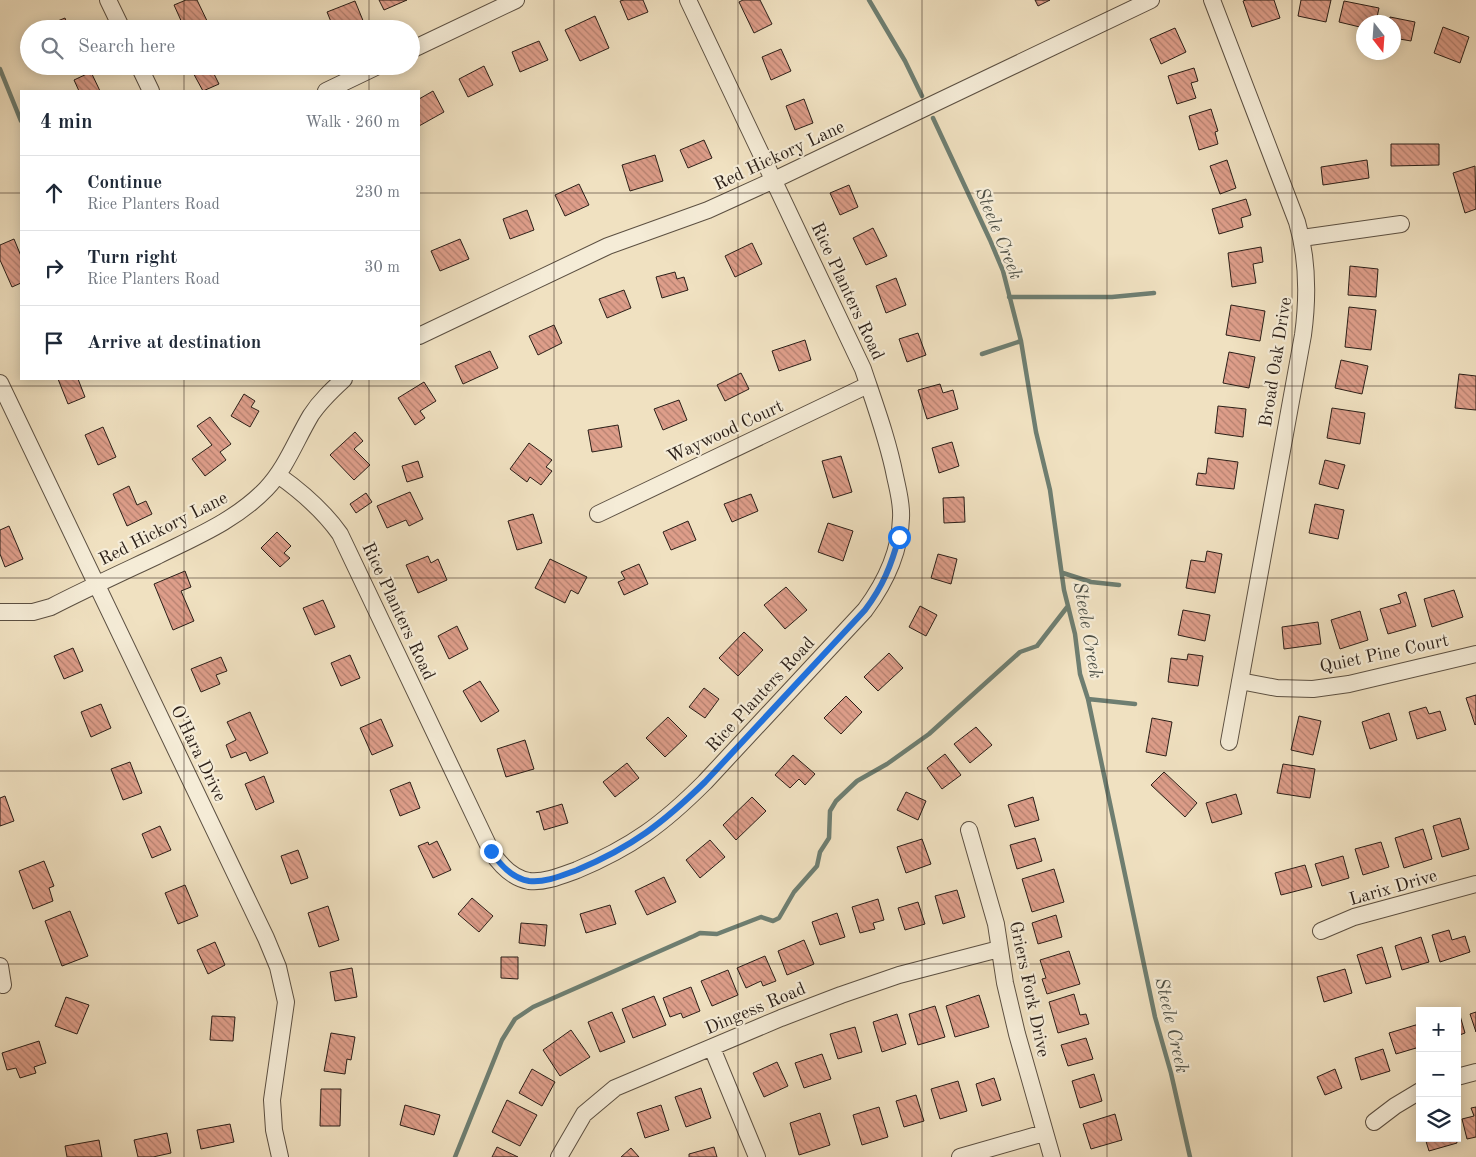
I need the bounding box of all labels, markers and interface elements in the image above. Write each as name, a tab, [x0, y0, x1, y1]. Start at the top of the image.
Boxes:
north arrow	[1356, 15, 1401, 60]
search box	[20, 20, 420, 75]
icon: search	[38, 34, 66, 62]
text: Search here	[78, 38, 175, 57]
text: 4 min	[40, 112, 93, 133]
text: Walk · 260 m	[305, 115, 400, 131]
street label: Red Hickory Lane	[711, 118, 847, 194]
text: Continue	[87, 174, 162, 193]
icon: ahead	[40, 179, 68, 207]
text: 230 m	[355, 185, 400, 201]
water label: Steele Creek	[971, 185, 1025, 283]
text: Rice Planters Road	[87, 197, 220, 213]
street label: Rice Planters Road	[807, 220, 887, 363]
text: Turn right	[87, 249, 177, 268]
icon: right	[40, 254, 68, 282]
text: 30 m	[364, 260, 400, 276]
text: Rice Planters Road	[87, 272, 220, 288]
street label: Broad Oak Drive	[1257, 296, 1295, 428]
icon: arrive	[40, 329, 68, 357]
text: Arrive at destination	[87, 334, 261, 353]
street label: Waywood Court	[665, 397, 786, 467]
street label: Red Hickory Lane	[96, 489, 231, 569]
route start	[888, 526, 911, 549]
street label: Rice Planters Road	[358, 540, 438, 683]
water label: Steele Creek	[1069, 581, 1104, 680]
street label: Quiet Pine Court	[1318, 632, 1450, 676]
street label: Rice Planters Road	[703, 634, 818, 756]
street label: O'Hara Drive	[167, 703, 229, 804]
route end	[480, 840, 503, 863]
street label: Larix Drive	[1347, 867, 1439, 909]
street label: Griers Fork Drive	[1006, 920, 1052, 1059]
water label: Steele Creek	[1150, 976, 1191, 1075]
street label: Dingess Road	[702, 980, 808, 1038]
map controls	[1416, 1007, 1461, 1142]
button: +	[1416, 1007, 1461, 1052]
button: −	[1416, 1052, 1461, 1097]
button: layers	[1416, 1097, 1461, 1142]

